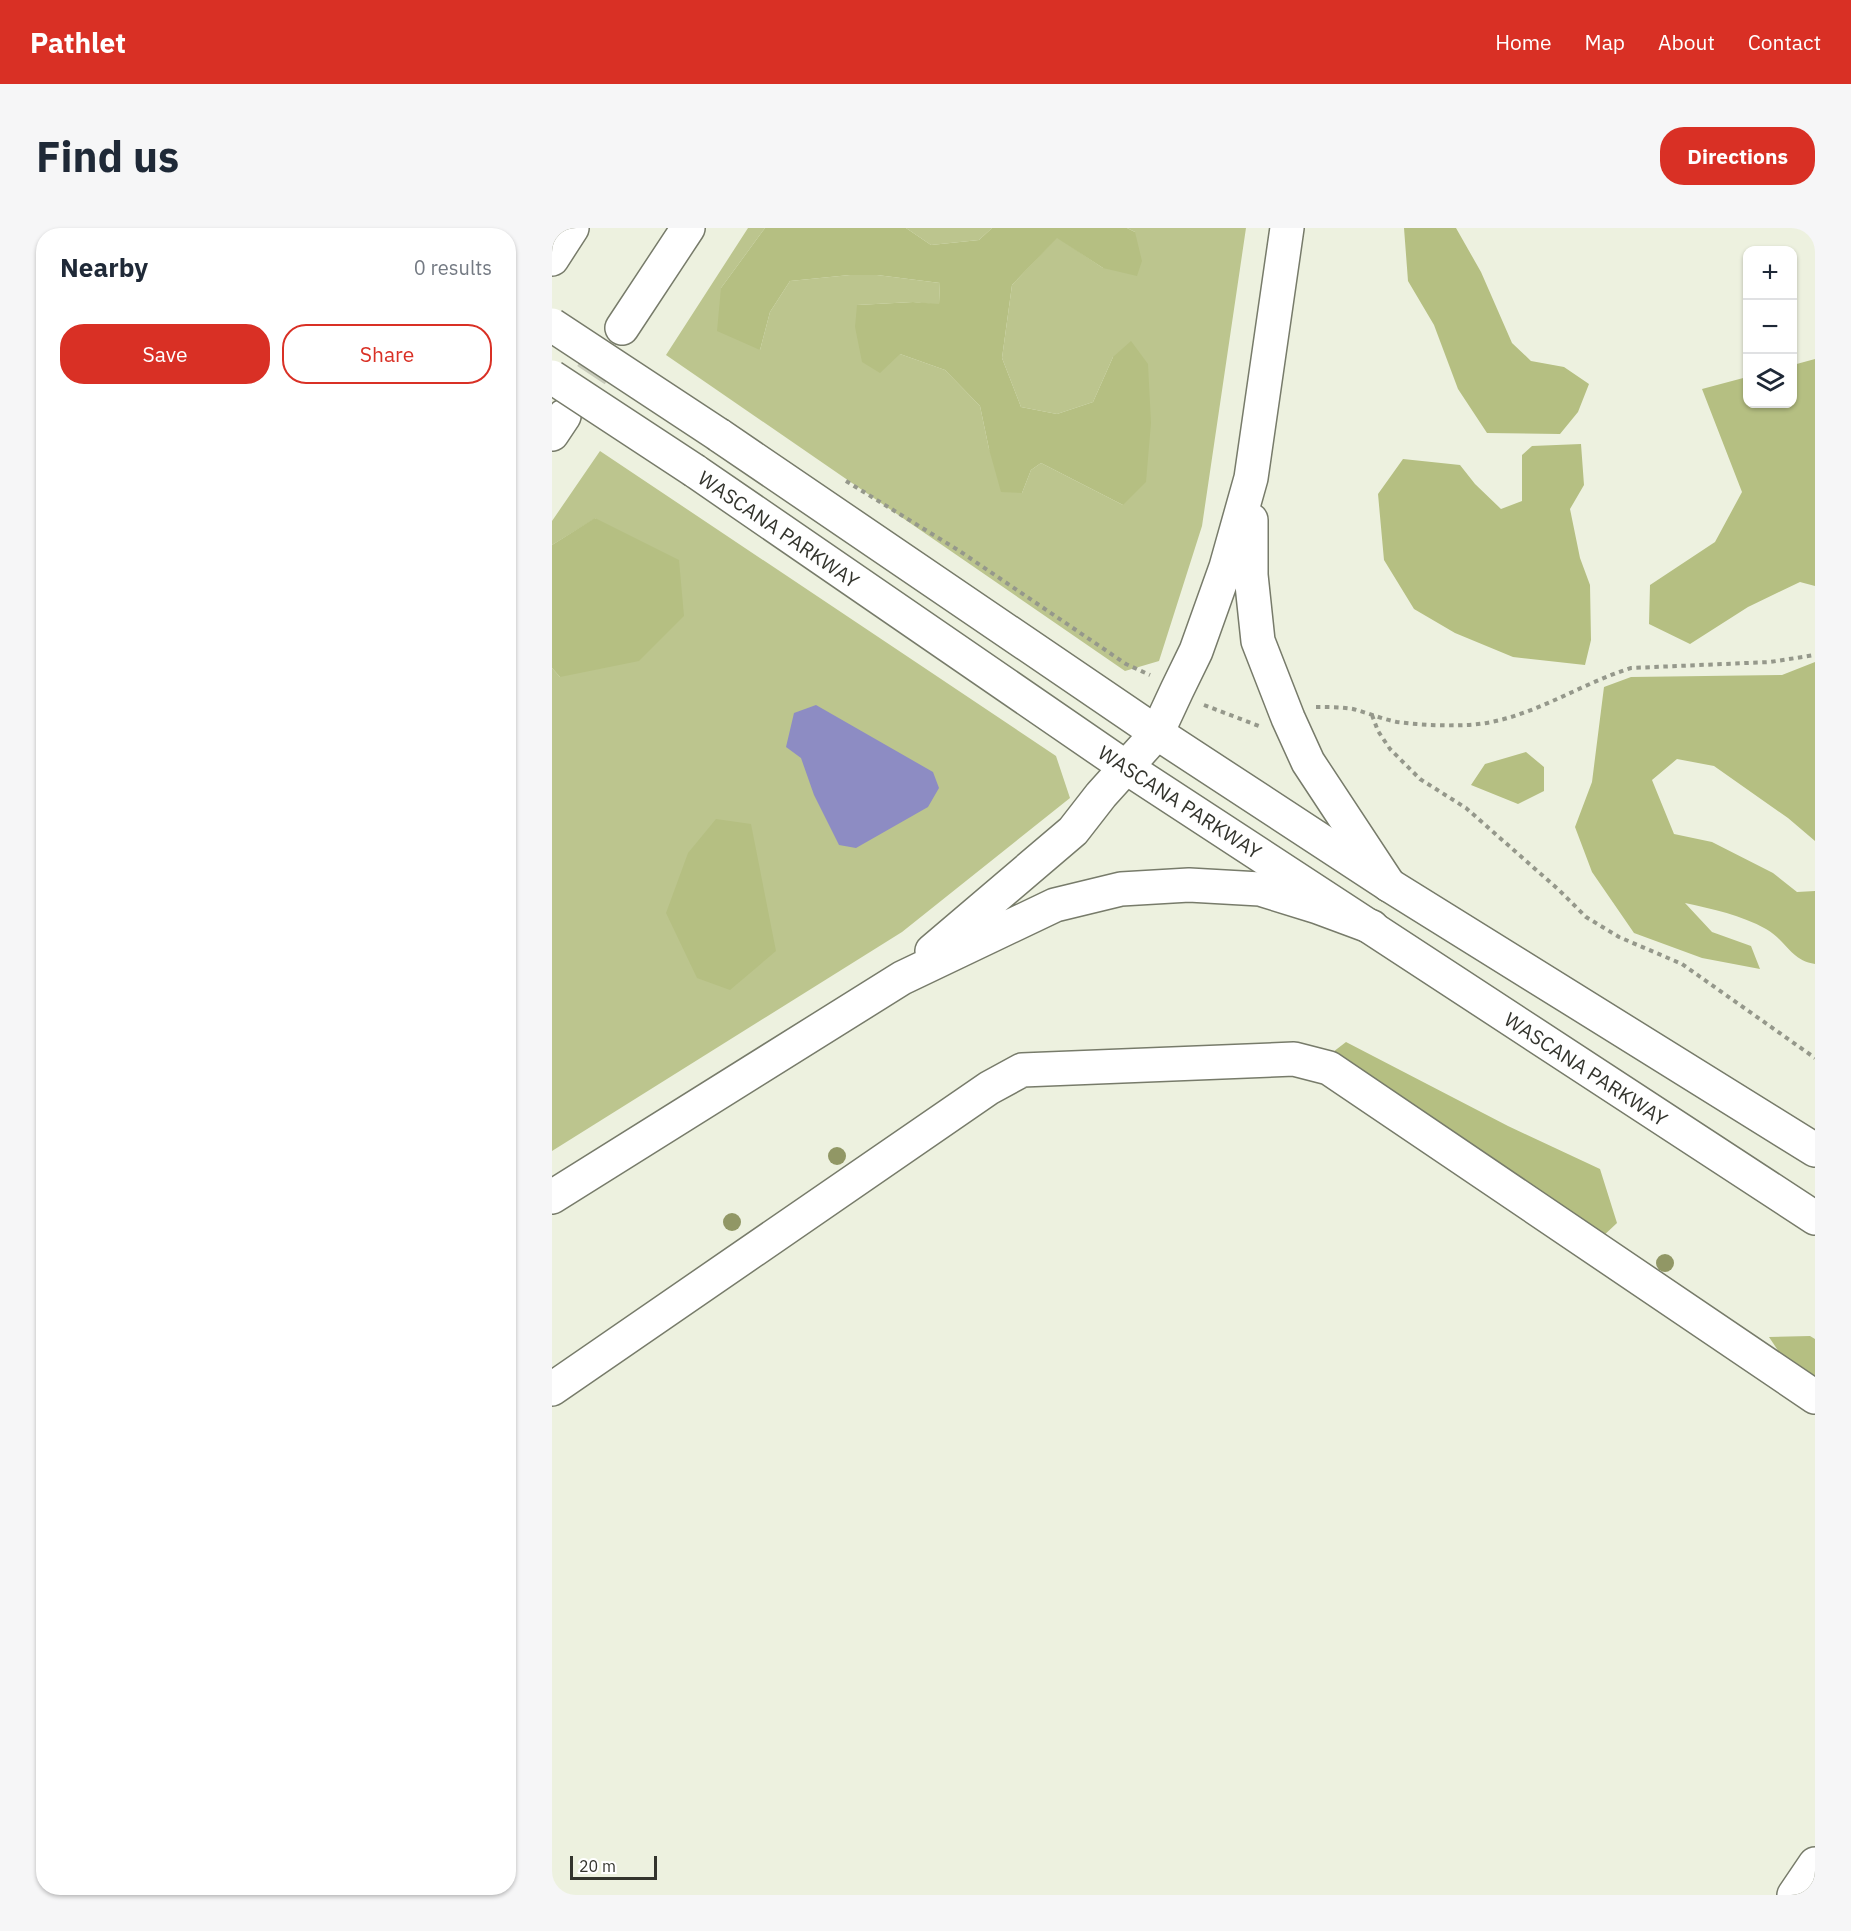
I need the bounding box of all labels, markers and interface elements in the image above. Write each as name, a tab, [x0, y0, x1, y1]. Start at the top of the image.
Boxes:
text: Pathlet	[30, 24, 126, 61]
text: Home	[1495, 28, 1552, 56]
text: Map	[1585, 28, 1625, 56]
text: About	[1658, 28, 1715, 56]
text: Contact	[1748, 28, 1821, 56]
button: Directions	[1660, 127, 1815, 185]
text: Find us	[36, 129, 179, 184]
map controls	[1743, 246, 1797, 408]
button: +	[1743, 246, 1797, 300]
text: Nearby	[60, 250, 148, 284]
text: 0 results	[414, 254, 492, 281]
button: −	[1743, 300, 1797, 354]
button: Save	[60, 324, 270, 384]
button: Share	[282, 324, 492, 384]
button: layers	[1743, 354, 1797, 408]
street label: WASCANA PARKWAY	[693, 464, 865, 594]
street label: WASCANA PARKWAY	[1093, 739, 1267, 865]
street label: WASCANA PARKWAY	[1500, 1005, 1673, 1132]
scale bar	[570, 1853, 657, 1880]
text: 20 m	[579, 1856, 616, 1876]

